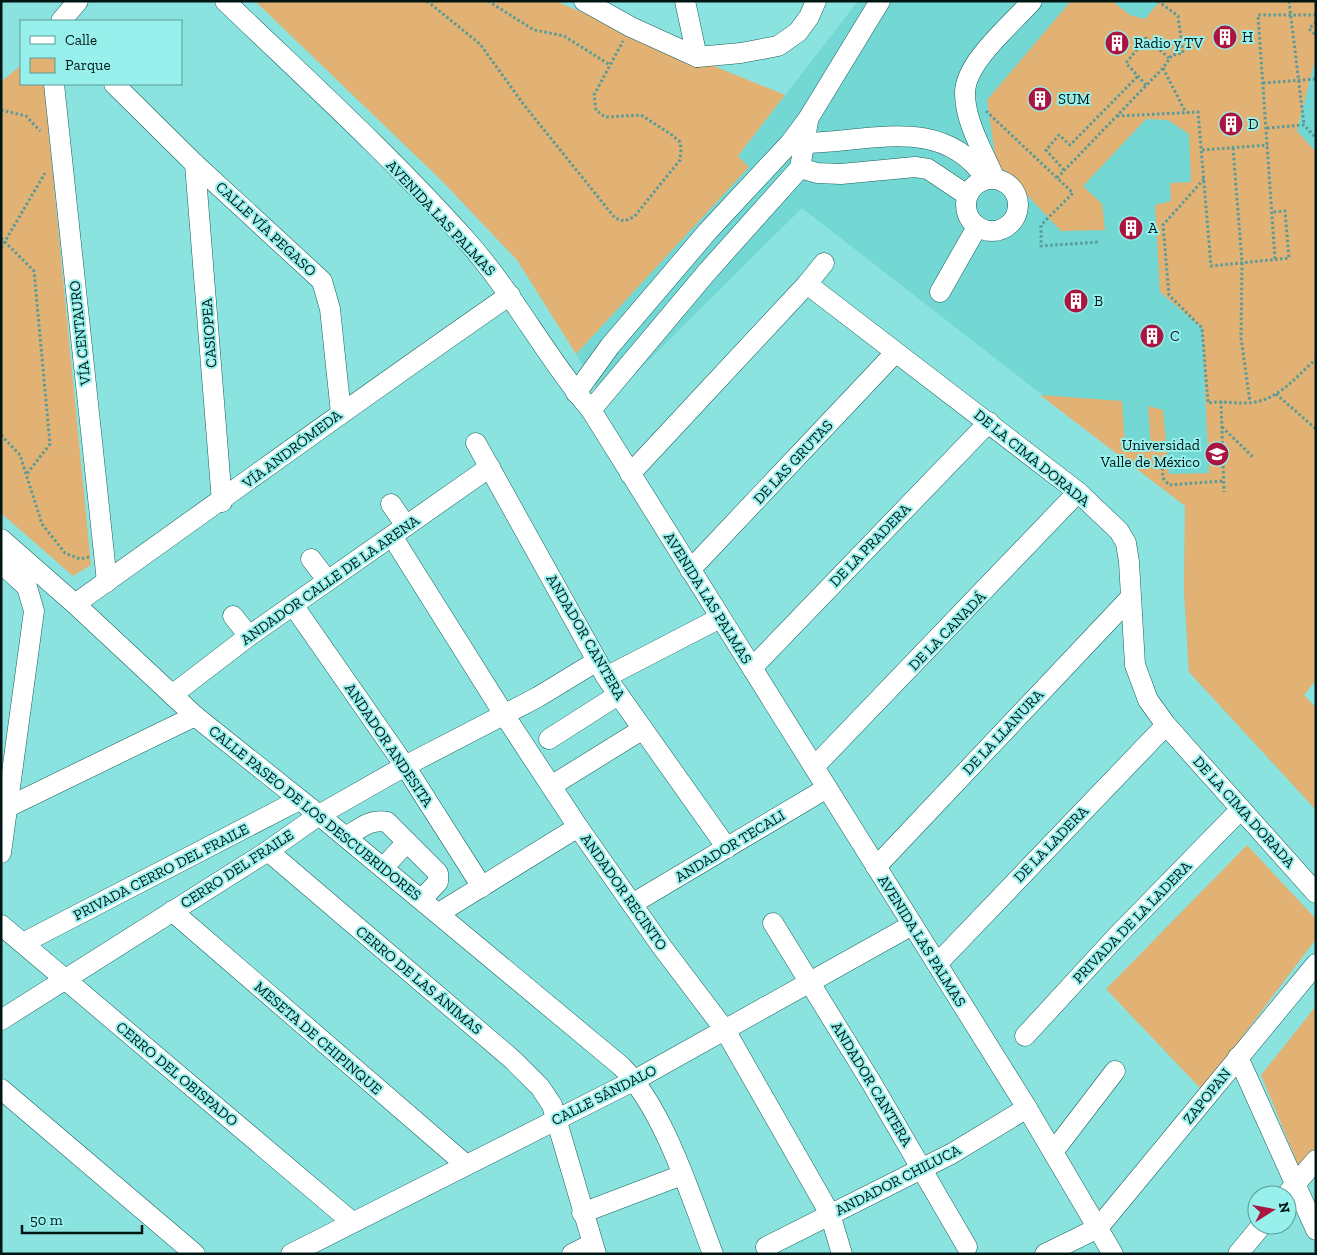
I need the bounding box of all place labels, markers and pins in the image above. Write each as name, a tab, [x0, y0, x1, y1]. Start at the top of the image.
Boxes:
building icon: H	[1212, 24, 1238, 50]
place label: H	[1242, 28, 1253, 46]
building icon: Radio y TV	[1104, 30, 1130, 56]
place label: Radio y TV	[1134, 34, 1203, 52]
building icon: SUM	[1027, 86, 1053, 112]
place label: SUM	[1058, 90, 1090, 108]
building icon: D	[1218, 111, 1244, 137]
place label: D	[1248, 115, 1259, 133]
building icon: A	[1118, 215, 1144, 241]
place label: A	[1148, 219, 1158, 237]
building icon: B	[1063, 288, 1089, 314]
place label: B	[1094, 292, 1103, 310]
building icon: C	[1139, 323, 1165, 349]
place label: C	[1170, 327, 1180, 345]
place label: Universidad Valle de México	[1100, 436, 1201, 471]
school or university icon: Universidad Valle de México	[1204, 441, 1230, 467]

